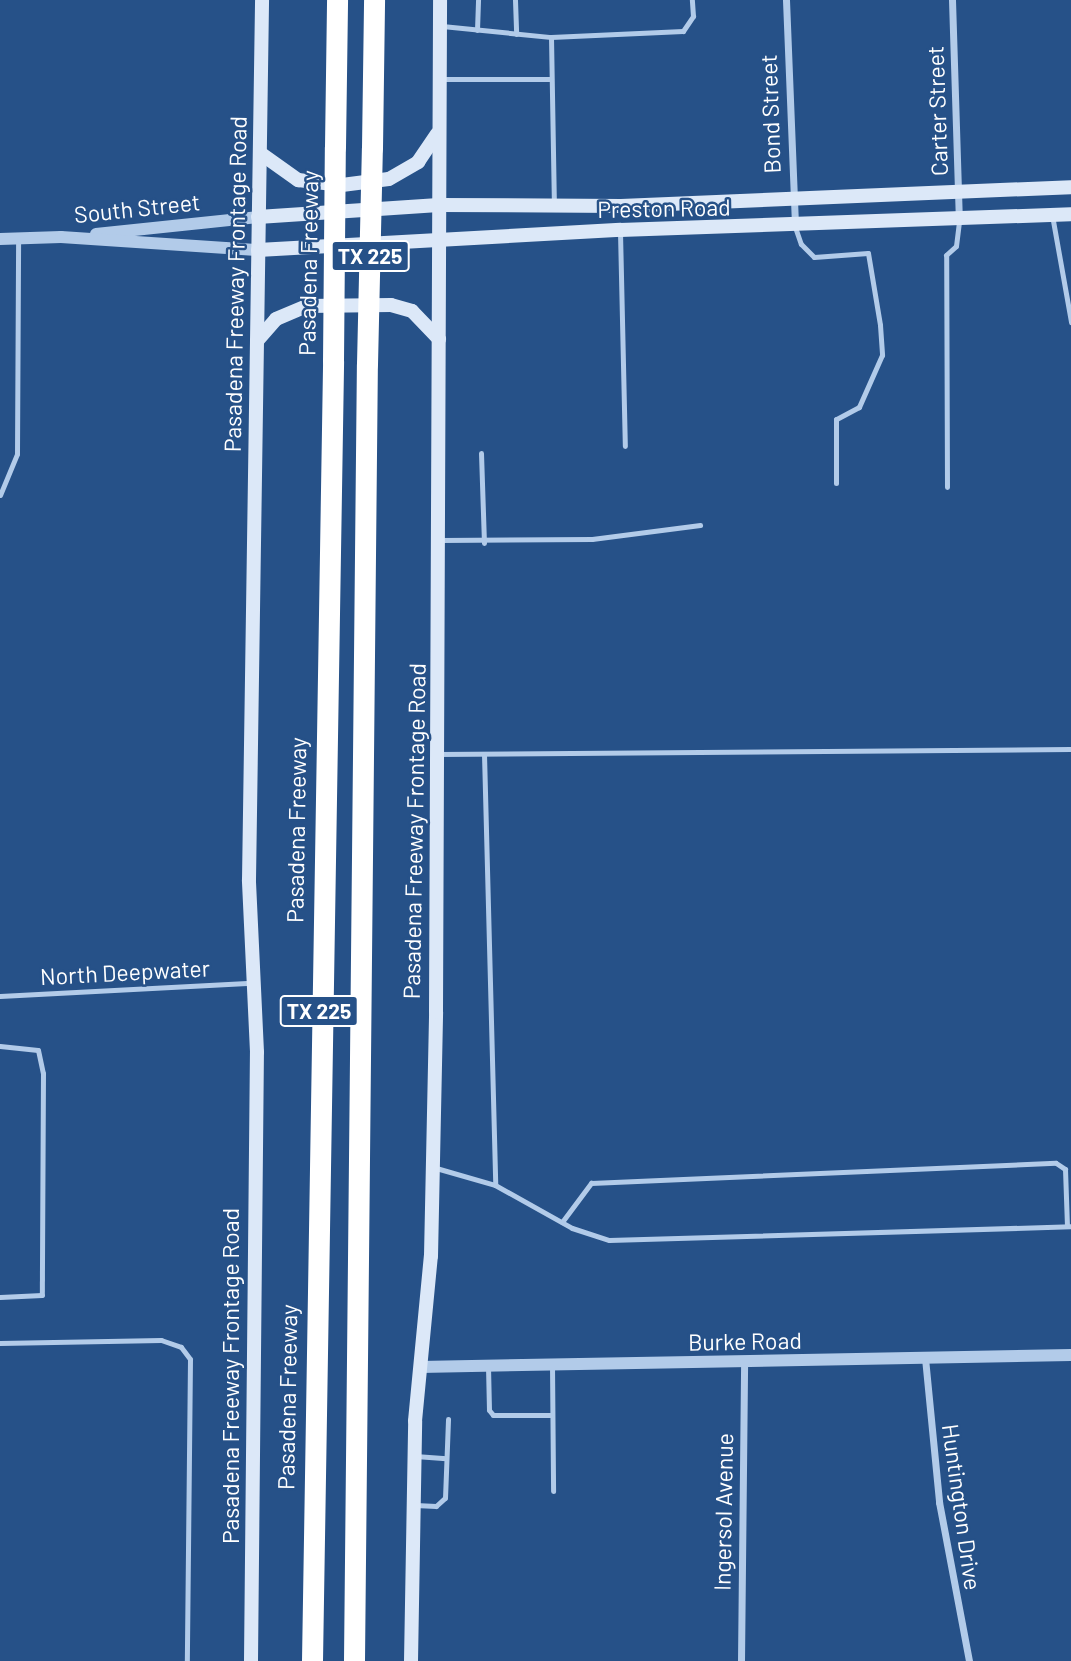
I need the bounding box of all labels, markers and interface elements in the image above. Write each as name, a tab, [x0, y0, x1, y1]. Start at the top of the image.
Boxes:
street label: Carter Street	[921, 45, 953, 177]
street label: Bond Street	[754, 54, 786, 174]
street label: Pasadena Freeway Frontage Road	[218, 116, 252, 452]
street label: Pasadena Freeway	[293, 170, 323, 356]
street label: South Street	[73, 188, 201, 228]
street label: Preston Road	[597, 193, 731, 223]
road number: TX 225	[330, 238, 410, 274]
street label: Pasadena Freeway Frontage Road	[397, 663, 431, 999]
street label: Pasadena Freeway	[281, 737, 311, 923]
street label: North Deepwater	[39, 954, 211, 990]
road number: TX 225	[279, 993, 359, 1028]
street label: Pasadena Freeway Frontage Road	[216, 1208, 244, 1544]
street label: Pasadena Freeway	[272, 1304, 302, 1490]
street label: Burke Road	[688, 1326, 802, 1356]
street label: Huntington Drive	[937, 1422, 987, 1592]
street label: Ingersol Avenue	[708, 1433, 738, 1591]

